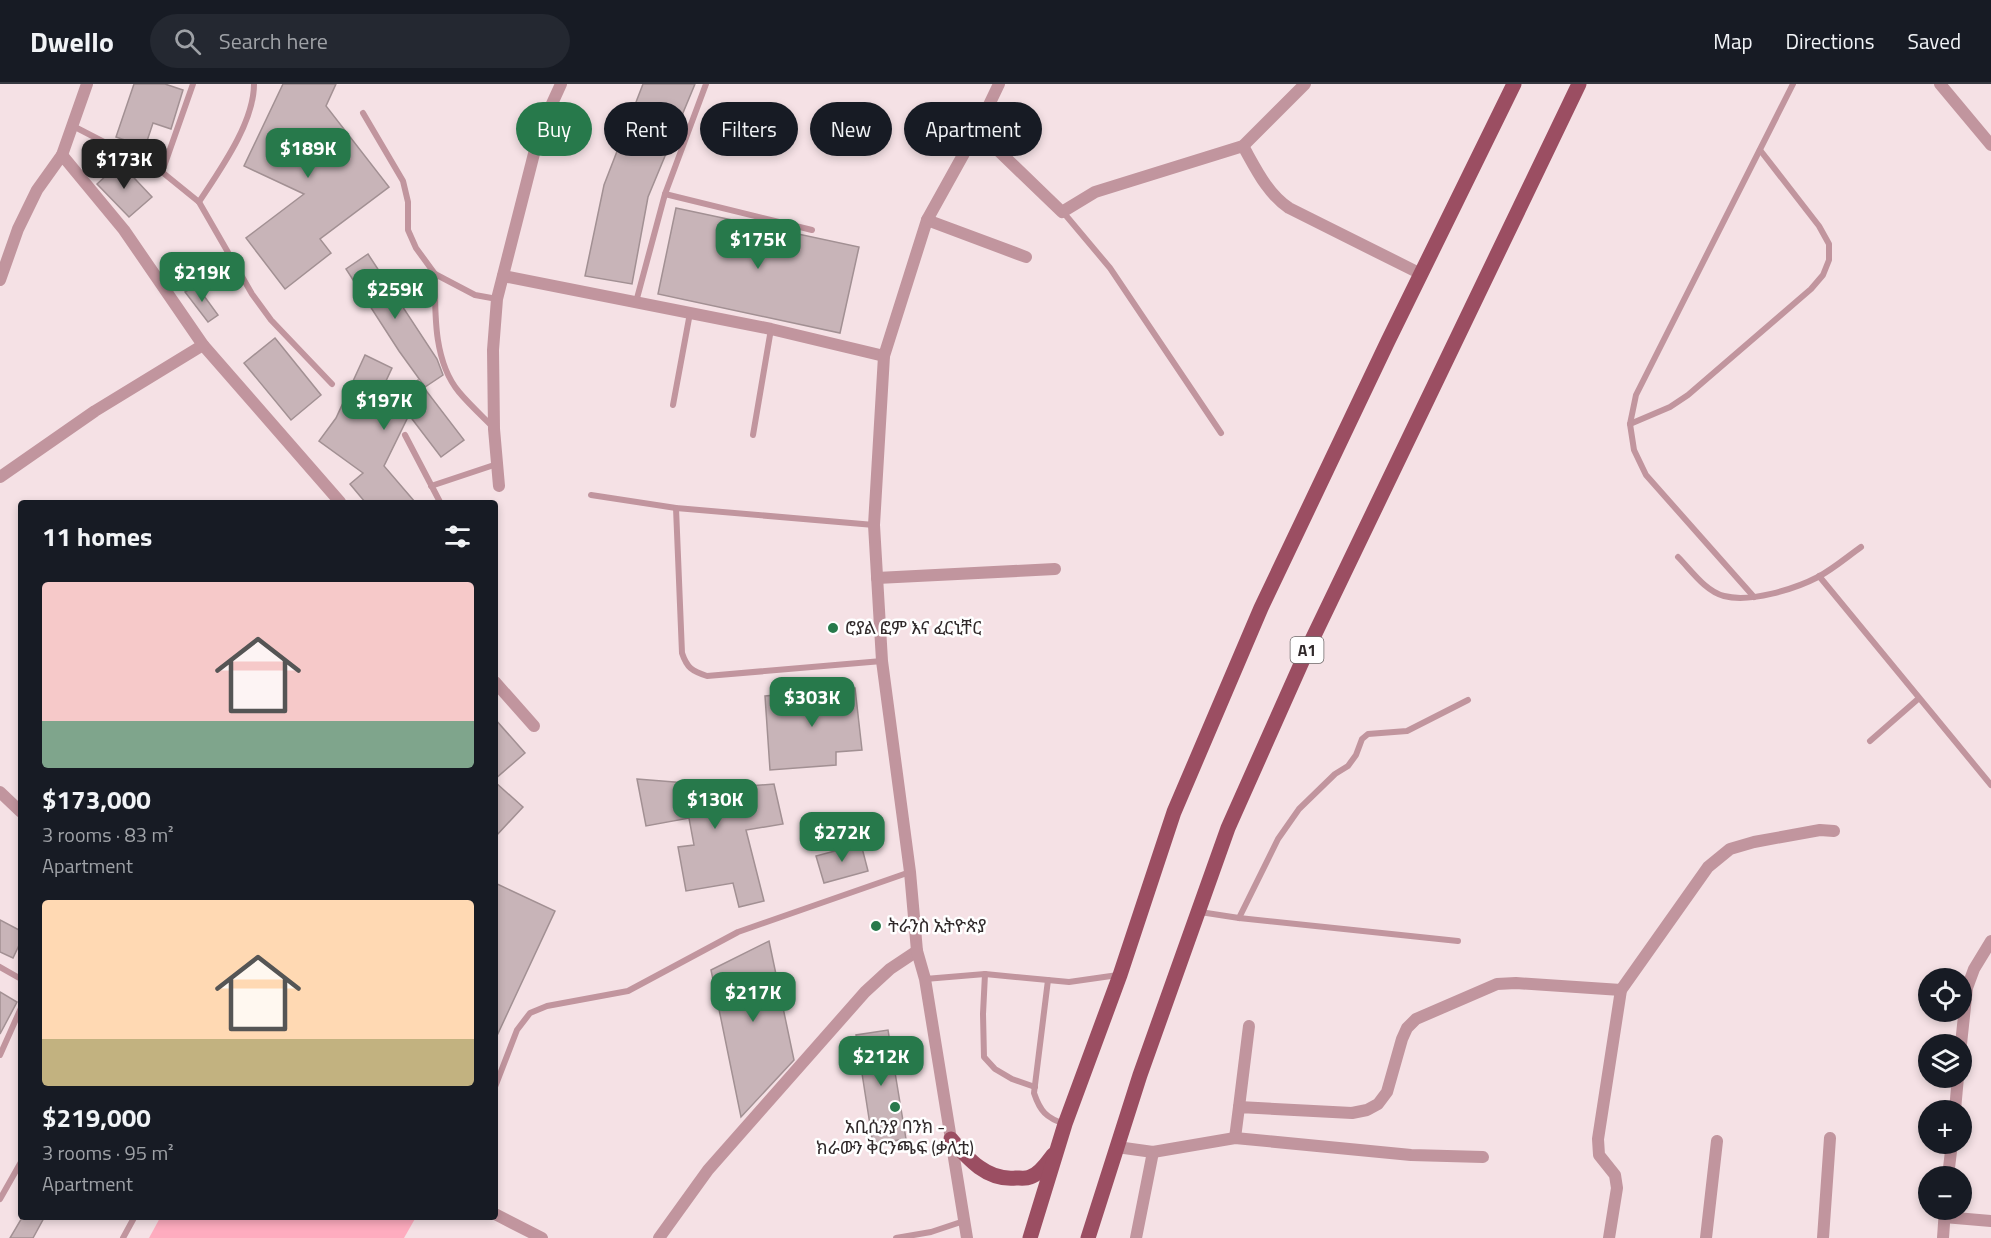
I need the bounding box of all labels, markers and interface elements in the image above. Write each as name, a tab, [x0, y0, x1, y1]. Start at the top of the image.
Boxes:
search box	[150, 14, 570, 68]
text: Dwello	[30, 20, 114, 63]
text: Search here	[219, 24, 328, 58]
icon: search	[171, 25, 204, 58]
text: Map	[1713, 25, 1753, 57]
text: Directions	[1786, 25, 1875, 57]
text: Saved	[1908, 25, 1961, 57]
chip: Buy	[516, 102, 592, 156]
chip: Rent	[604, 102, 688, 156]
chip: Filters	[700, 102, 798, 156]
chip: New	[810, 102, 892, 156]
chip: Apartment	[904, 102, 1042, 156]
pin: $189K	[266, 128, 350, 179]
text: $189K	[280, 132, 336, 163]
pin: $173K	[82, 139, 166, 190]
text: $173K	[96, 143, 152, 174]
pin: $175K	[716, 219, 800, 270]
text: $175K	[730, 223, 786, 254]
pin: $219K	[160, 252, 244, 303]
text: $219K	[174, 256, 230, 287]
pin: $259K	[353, 269, 437, 320]
text: $259K	[367, 273, 423, 304]
pin: $197K	[342, 380, 426, 431]
text: $197K	[356, 384, 412, 415]
text: 11 homes	[42, 517, 152, 556]
icon: filters	[441, 520, 474, 553]
place label: ሮያል ፎም እና ፈርኒቸር	[845, 614, 981, 641]
icon: home	[204, 621, 312, 729]
marker: ሮያል ፎም እና ፈርኒቸር	[826, 621, 840, 635]
road number: A1	[1290, 637, 1324, 663]
pin: $303K	[770, 677, 854, 728]
text: $303K	[784, 681, 840, 712]
pin: $130K	[673, 779, 757, 830]
text: $173,000	[42, 780, 151, 819]
text: $130K	[687, 783, 743, 814]
pin: $272K	[800, 812, 884, 863]
text: $272K	[814, 816, 870, 847]
text: 3 rooms · 83 m²	[42, 819, 174, 850]
text: Apartment	[42, 850, 133, 881]
place label: ትራንስ ኢትዮጵያ	[888, 912, 987, 939]
marker: ትራንስ ኢትዮጵያ	[869, 919, 883, 933]
icon: home	[204, 939, 312, 1047]
map controls	[1918, 968, 1972, 1220]
button: locate	[1918, 968, 1972, 1022]
pin: $217K	[711, 972, 795, 1023]
text: $217K	[725, 976, 781, 1007]
button: layers	[1918, 1034, 1972, 1088]
pin: $212K	[839, 1036, 923, 1087]
text: $212K	[853, 1040, 909, 1071]
text: $219,000	[42, 1098, 151, 1137]
marker: አቢሲንያ ባንክ - ክራውን ቅርንጫፍ (ቃሊቲ)	[888, 1100, 902, 1114]
button: +	[1918, 1100, 1972, 1154]
place label: አቢሲንያ ባንክ - ክራውን ቅርንጫፍ (ቃሊቲ)	[816, 1113, 974, 1161]
text: 3 rooms · 95 m²	[42, 1137, 174, 1168]
button: −	[1918, 1166, 1972, 1220]
text: Apartment	[42, 1168, 133, 1199]

